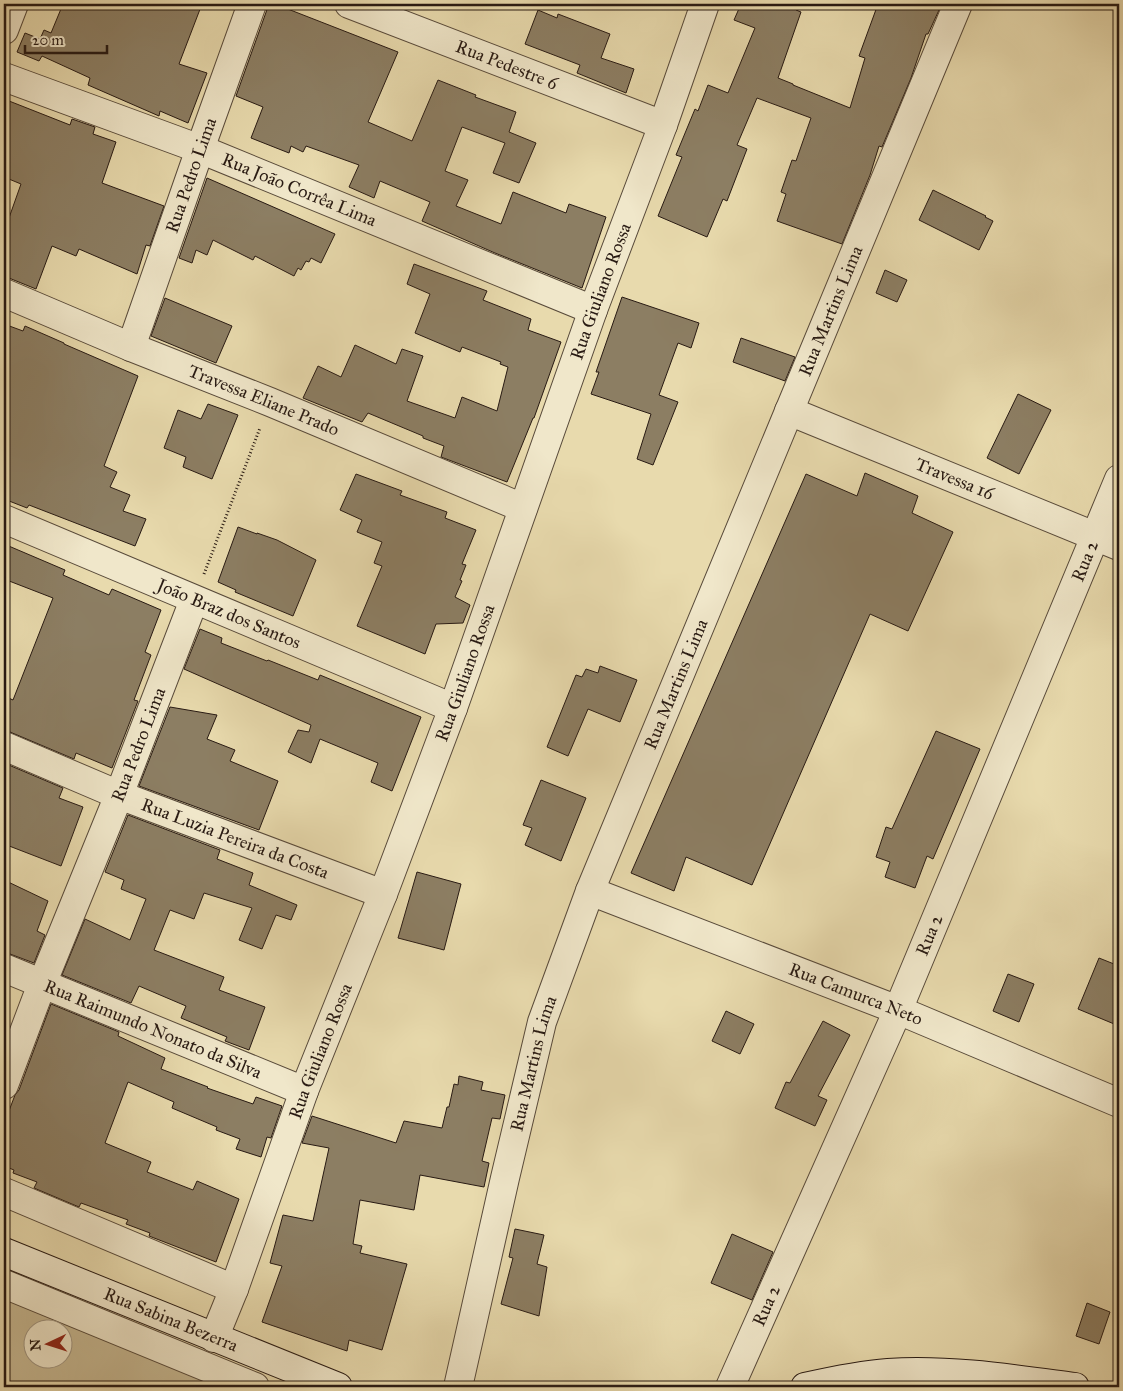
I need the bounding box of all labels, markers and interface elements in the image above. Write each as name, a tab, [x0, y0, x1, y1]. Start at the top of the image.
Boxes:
scale bar	[25, 22, 108, 54]
text: 20 m	[32, 31, 64, 49]
street label: Rua Pedestre 6	[452, 35, 562, 95]
street label: Rua Pedro Lima	[161, 114, 222, 236]
street label: Rua João Corrêa Lima	[219, 148, 380, 231]
street label: Rua Giuliano Rossa	[565, 220, 636, 363]
street label: Rua Martins Lima	[794, 242, 868, 379]
street label: Travessa Eliane Prado	[185, 360, 343, 441]
street label: Travessa 16	[912, 453, 998, 505]
street label: Rua 2	[1067, 537, 1103, 585]
street label: João Braz dos Santos	[152, 573, 304, 654]
street label: Rua Giuliano Rossa	[430, 601, 500, 745]
street label: Rua Martins Lima	[639, 615, 713, 753]
street label: Rua Pedro Lima	[106, 684, 170, 805]
street label: Rua Luzia Pereira da Costa	[138, 793, 332, 884]
street label: Rua 2	[911, 911, 948, 959]
street label: Rua Camurca Neto	[786, 958, 926, 1030]
street label: Rua Raimundo Nonato da Silva	[41, 975, 265, 1084]
street label: Rua Giuliano Rossa	[284, 980, 357, 1122]
street label: Rua Martins Lima	[505, 992, 562, 1134]
street label: Rua Sabina Bezerra	[101, 1282, 242, 1357]
street label: Rua 2	[748, 1282, 785, 1330]
north arrow	[22, 1318, 72, 1368]
text: N	[27, 1338, 44, 1351]

